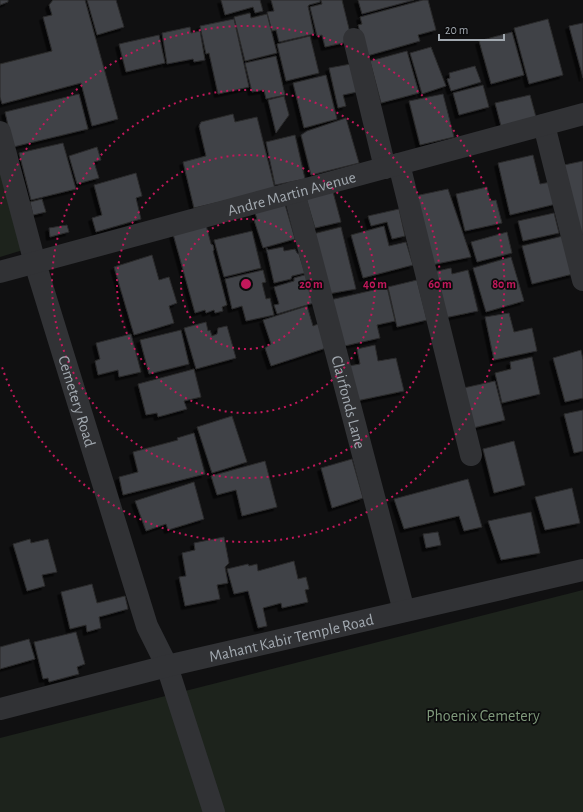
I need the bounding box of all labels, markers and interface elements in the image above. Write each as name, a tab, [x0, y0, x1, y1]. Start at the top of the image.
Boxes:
scale bar	[439, 16, 504, 42]
text: 20 m	[445, 24, 468, 36]
street label: Andre Martin Avenue	[226, 169, 358, 219]
centre of rings	[239, 277, 253, 291]
text: 20 m	[299, 278, 323, 290]
text: 40 m	[363, 278, 387, 290]
text: 60 m	[428, 278, 452, 290]
text: 80 m	[492, 278, 516, 290]
street label: Cemetery Road	[55, 354, 98, 449]
street label: Clairfonds Lane	[328, 354, 368, 450]
street label: Mahant Kabir Temple Road	[208, 612, 375, 665]
park label: Phoenix Cemetery	[426, 708, 540, 725]

